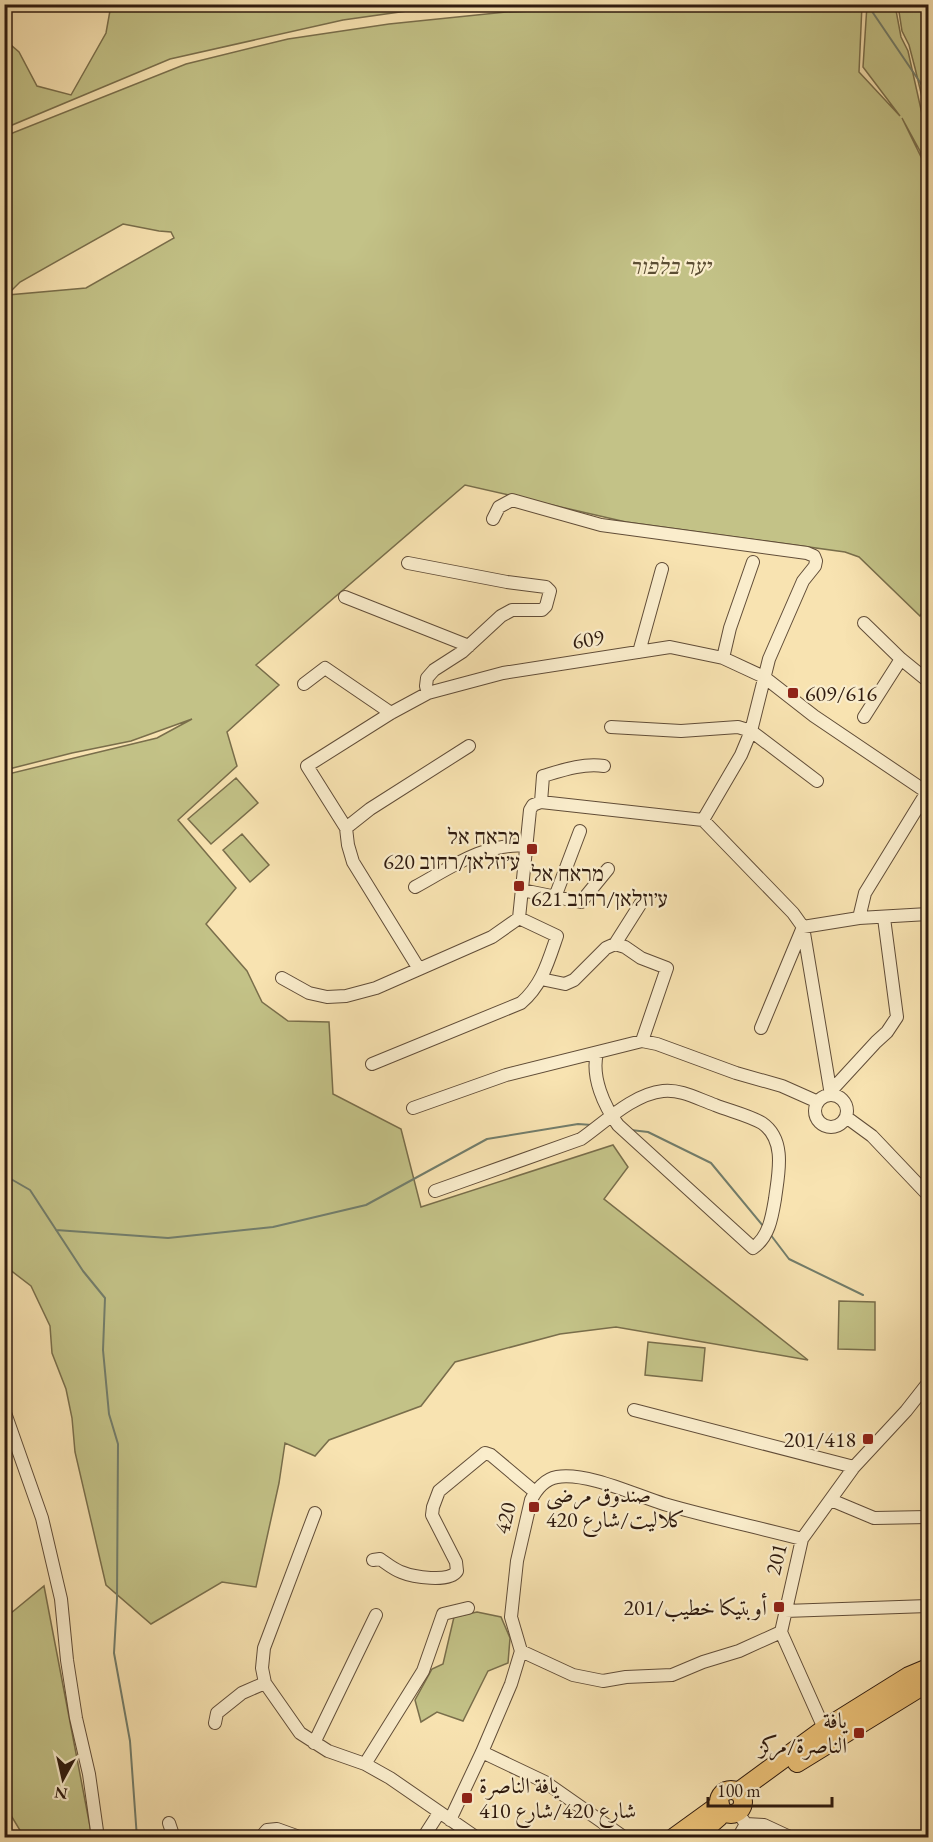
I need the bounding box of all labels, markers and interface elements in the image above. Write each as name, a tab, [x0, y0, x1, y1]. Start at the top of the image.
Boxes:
park label: יער בלפור	[630, 252, 712, 281]
street label: 609	[570, 622, 606, 656]
place label: 609/616	[805, 679, 878, 708]
marker: 609/616	[786, 686, 800, 700]
place label: מראח אל ע׳וזלאן/רחוב 620	[383, 822, 520, 876]
marker: מראח אל ע׳וזלאן/רחוב 620	[525, 842, 539, 856]
place label: מראח אל ע׳וזלאן/רחוב 621	[531, 859, 668, 913]
marker: מראח אל ע׳וזלאן/רחוב 621	[512, 879, 526, 893]
place label: 201/418	[784, 1425, 856, 1454]
marker: 201/418	[861, 1432, 875, 1446]
place label: صندوق مرضى كلاليت/شارع 420	[546, 1480, 685, 1538]
street label: 420	[487, 1499, 523, 1537]
marker: صندوق مرضى كلاليت/شارع 420	[527, 1500, 541, 1514]
street label: 201	[758, 1540, 794, 1578]
place label: أوبتيكا خطيب/201	[623, 1592, 768, 1622]
marker: أوبتيكا خطيب/201	[772, 1600, 786, 1614]
place label: يافة الناصرة/مركز	[757, 1706, 849, 1761]
marker: يافة الناصرة/مركز	[852, 1726, 866, 1740]
north arrow	[33, 1749, 93, 1809]
scale bar	[708, 1770, 832, 1808]
place label: يافة الناصرة شارع 420/شارع 410	[479, 1771, 636, 1829]
text: 100 m	[717, 1779, 761, 1802]
text: N	[53, 1782, 69, 1805]
marker: يافة الناصرة شارع 420/شارع 410	[460, 1791, 474, 1805]

